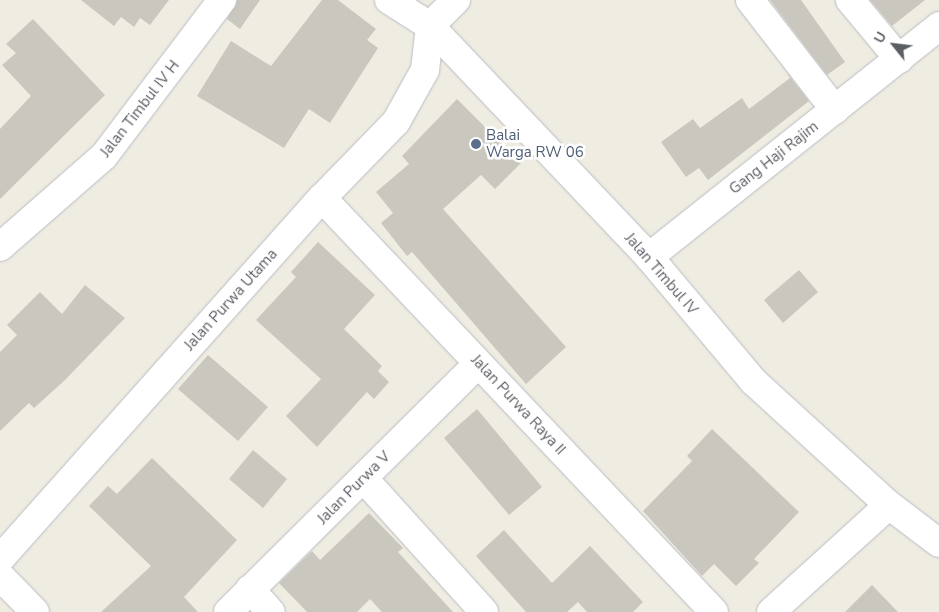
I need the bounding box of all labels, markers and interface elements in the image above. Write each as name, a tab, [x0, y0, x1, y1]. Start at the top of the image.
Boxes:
north arrow	[869, 20, 919, 70]
text: U	[870, 28, 891, 47]
street label: Jalan Timbul IV H	[97, 57, 183, 161]
street label: Gang Haji Rajim	[726, 118, 822, 198]
place label: Balai Warga RW 06	[486, 126, 584, 161]
marker: Balai Warga RW 06	[470, 138, 482, 150]
street label: Jalan Timbul IV	[621, 229, 701, 319]
street label: Jalan Purwa Utama	[181, 246, 281, 354]
street label: Jalan Purwa Raya II	[467, 351, 569, 459]
street label: Jalan Purwa V	[314, 448, 394, 528]

